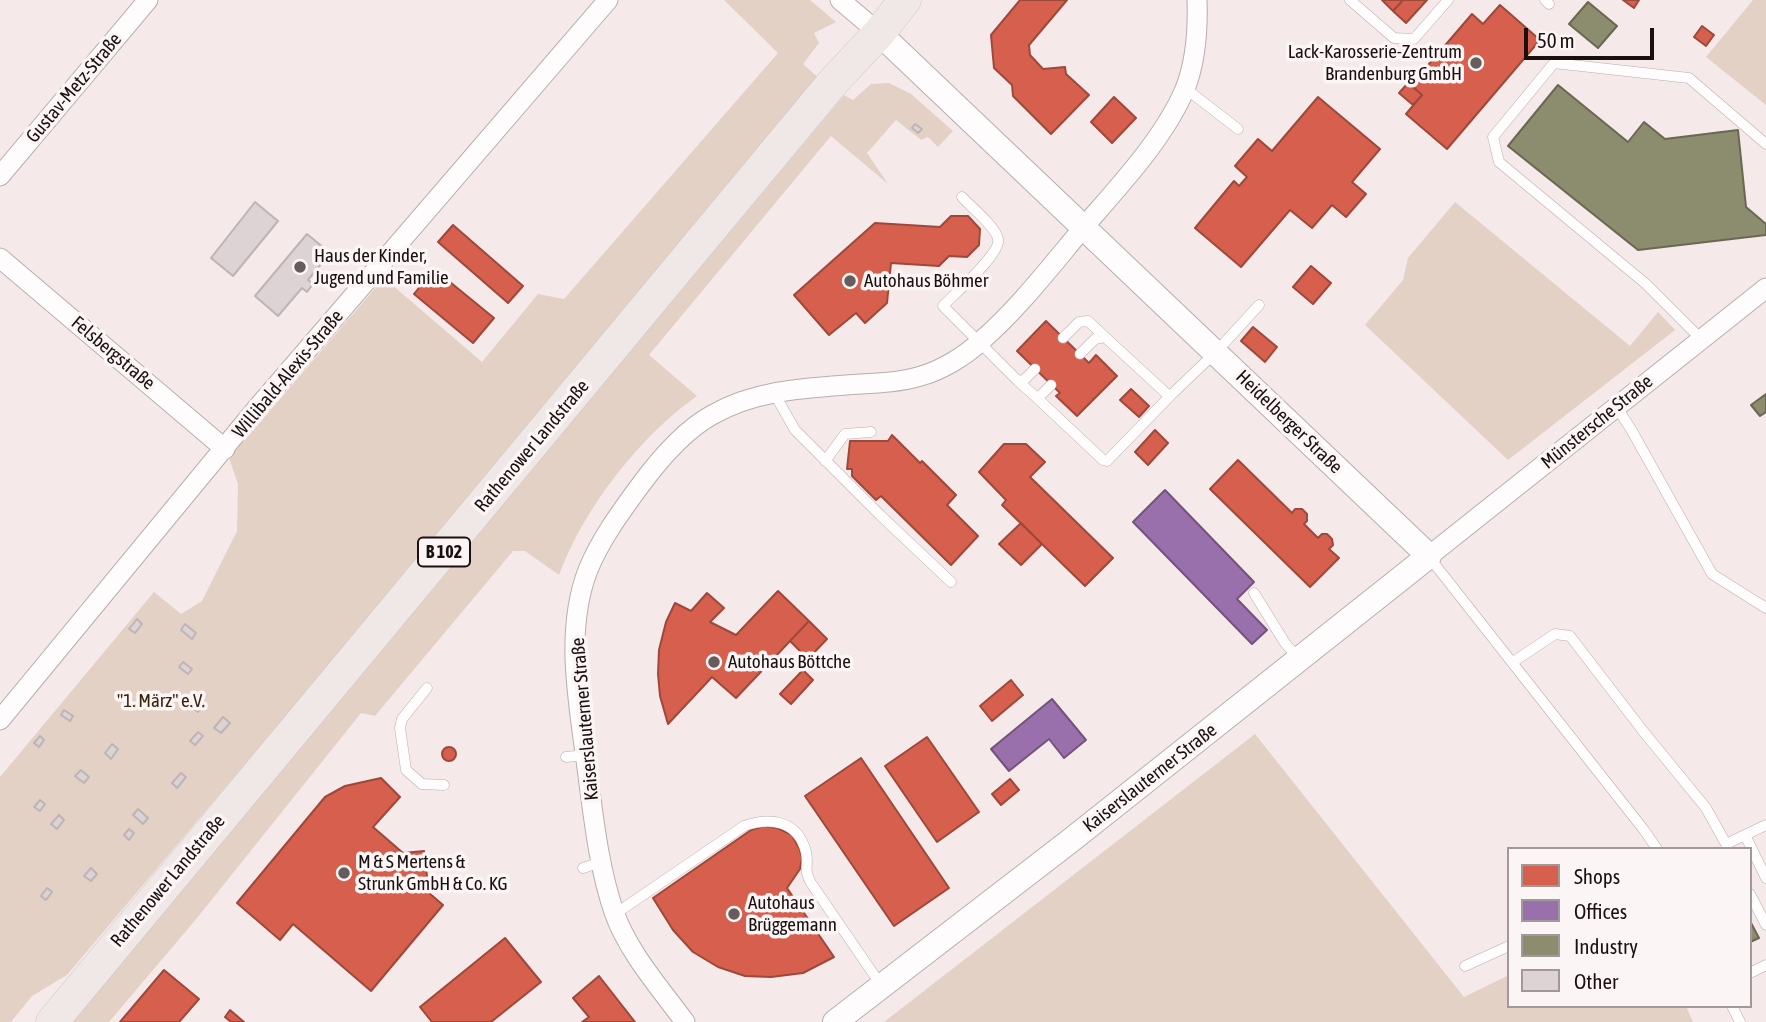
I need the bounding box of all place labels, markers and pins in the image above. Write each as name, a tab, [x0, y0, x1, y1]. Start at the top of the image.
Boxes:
place label: Lack-Karosserie-Zentrum Brandenburg GmbH	[1288, 41, 1462, 85]
marker: Lack-Karosserie-Zentrum Brandenburg GmbH	[1468, 55, 1484, 71]
place label: Haus der Kinder, Jugend und Familie	[314, 245, 449, 289]
marker: Haus der Kinder, Jugend und Familie	[292, 259, 308, 275]
place label: Autohaus Böhmer	[864, 270, 988, 292]
marker: Autohaus Böhmer	[842, 273, 858, 289]
place label: Autohaus Böttche	[728, 651, 851, 673]
marker: Autohaus Böttche	[706, 654, 722, 670]
place label: M & S Mertens & Strunk GmbH & Co. KG	[358, 851, 508, 895]
marker: M & S Mertens & Strunk GmbH & Co. KG	[336, 865, 352, 881]
place label: Autohaus Brüggemann	[748, 892, 837, 936]
marker: Autohaus Brüggemann	[726, 906, 742, 922]

